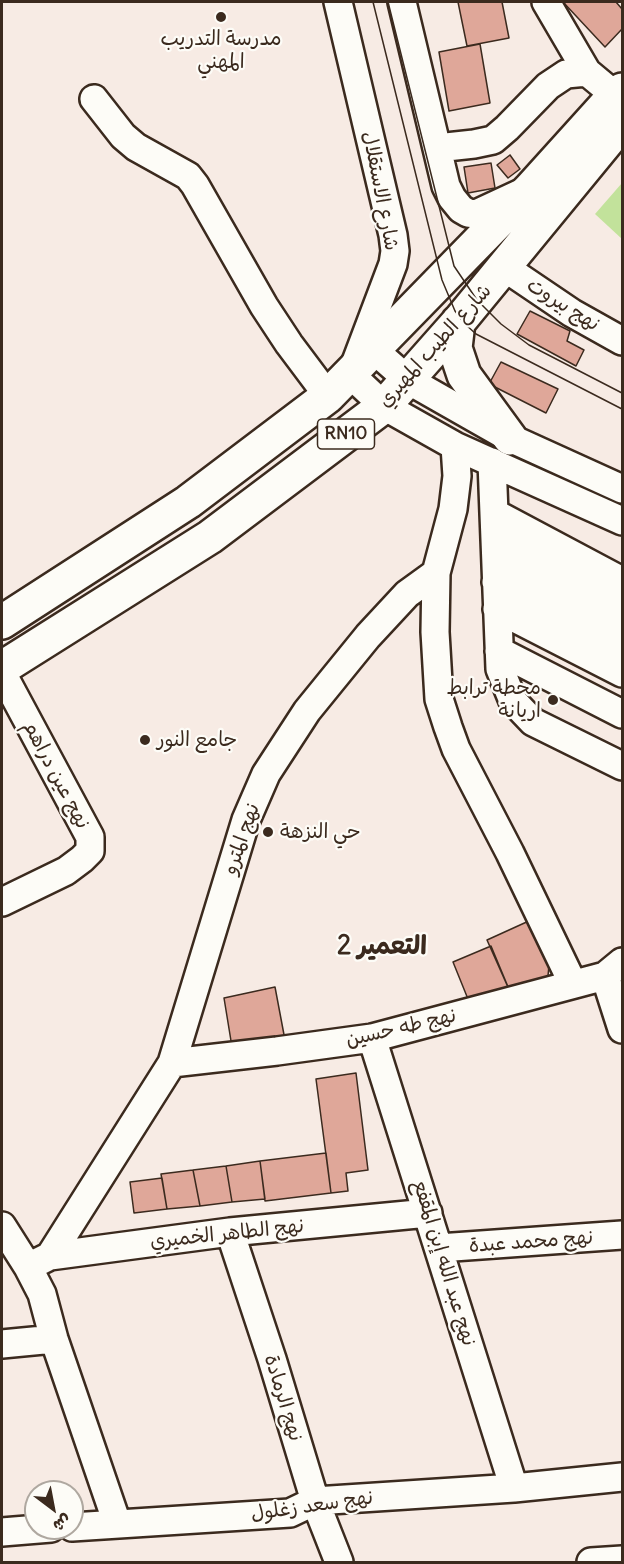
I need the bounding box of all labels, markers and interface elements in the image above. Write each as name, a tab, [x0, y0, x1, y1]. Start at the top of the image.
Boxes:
marker: مدرسة التدريب المهني	[214, 10, 228, 24]
place label: مدرسة التدريب المهني	[161, 27, 281, 74]
street label: شارع الاستقلال	[357, 129, 403, 253]
street label: نهج بيروت	[522, 273, 604, 337]
street label: شارع الطيب المهيري	[373, 279, 497, 413]
road number: RN10	[318, 419, 374, 449]
place label: محطة ترابط اريانة	[446, 676, 541, 723]
marker: محطة ترابط اريانة	[546, 693, 560, 707]
street label: نهج عين دراهم	[17, 717, 95, 833]
place label: جامع النور	[157, 728, 237, 752]
marker: جامع النور	[138, 733, 152, 747]
street label: نهج المترو	[219, 800, 265, 878]
place label: حي النزهة	[280, 820, 361, 844]
marker: حي النزهة	[261, 825, 275, 839]
district label: التعمير 2	[337, 931, 427, 963]
street label: نهج طه حسين	[343, 1004, 459, 1052]
street label: نهج عبد الله إبن المقفع	[407, 1177, 481, 1349]
street label: نهج الطاهر الخميري	[149, 1214, 305, 1254]
street label: نهج محمد عبدة	[468, 1226, 594, 1258]
street label: نهج الرمادة	[258, 1352, 308, 1444]
north arrow	[24, 1480, 84, 1540]
street label: نهج سعد زغلول	[249, 1486, 375, 1526]
text: ش	[50, 1510, 75, 1537]

